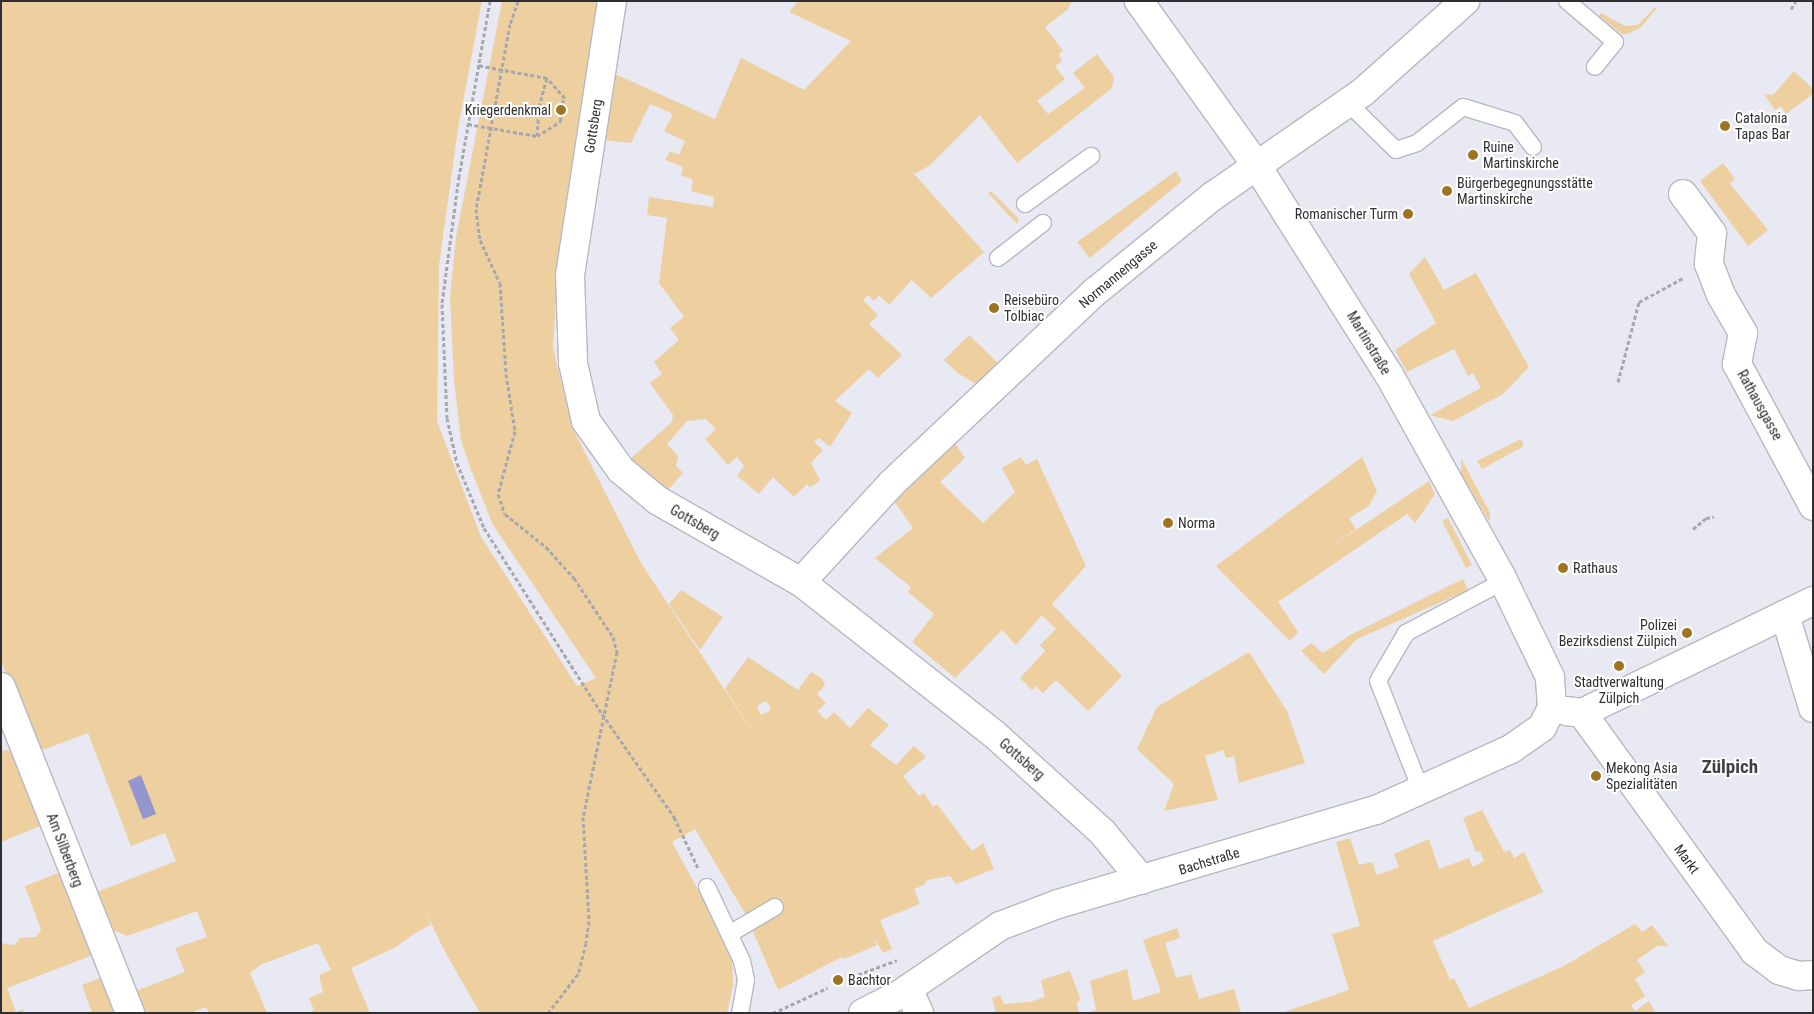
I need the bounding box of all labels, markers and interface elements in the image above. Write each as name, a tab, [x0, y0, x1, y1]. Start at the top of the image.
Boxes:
street label: Gottsberg	[580, 98, 606, 154]
place label: Kriegerdenkmal	[465, 102, 551, 118]
marker: Kriegerdenkmal	[555, 104, 567, 116]
place label: Catalonia Tapas Bar	[1735, 110, 1790, 142]
marker: Catalonia Tapas Bar	[1719, 120, 1731, 132]
place label: Ruine Martinskirche	[1483, 139, 1559, 172]
marker: Ruine Martinskirche	[1467, 149, 1479, 161]
place label: Bürgerbegegnungsstätte Martinskirche	[1457, 175, 1593, 208]
marker: Bürgerbegegnungsstätte Martinskirche	[1441, 185, 1453, 197]
place label: Romanischer Turm	[1294, 206, 1398, 222]
marker: Romanischer Turm	[1402, 208, 1414, 220]
street label: Normannengasse	[1075, 236, 1161, 312]
place label: Reisebüro Tolbiac	[1004, 292, 1059, 324]
marker: Reisebüro Tolbiac	[988, 302, 1000, 314]
street label: Martinstraße	[1343, 308, 1395, 378]
street label: Rathausgasse	[1734, 367, 1786, 443]
street label: Gottsberg	[667, 501, 723, 543]
place label: Norma	[1178, 515, 1215, 531]
marker: Norma	[1162, 517, 1174, 529]
place label: Rathaus	[1573, 560, 1618, 576]
marker: Rathaus	[1557, 562, 1569, 574]
place label: Polizei Bezirksdienst Zülpich	[1559, 617, 1677, 650]
marker: Polizei Bezirksdienst Zülpich	[1681, 627, 1693, 639]
marker: Stadtverwaltung Zülpich	[1613, 660, 1625, 672]
place label: Stadtverwaltung Zülpich	[1574, 674, 1664, 706]
street label: Gottsberg	[996, 735, 1048, 783]
district label: Zülpich	[1702, 756, 1758, 778]
place label: Mekong Asia Spezialitäten	[1606, 760, 1678, 792]
marker: Mekong Asia Spezialitäten	[1590, 770, 1602, 782]
street label: Am Silberberg	[43, 811, 87, 889]
street label: Markt	[1671, 841, 1703, 877]
street label: Bachstraße	[1177, 844, 1241, 878]
place label: Bachtor	[848, 972, 891, 988]
marker: Bachtor	[832, 974, 844, 986]

